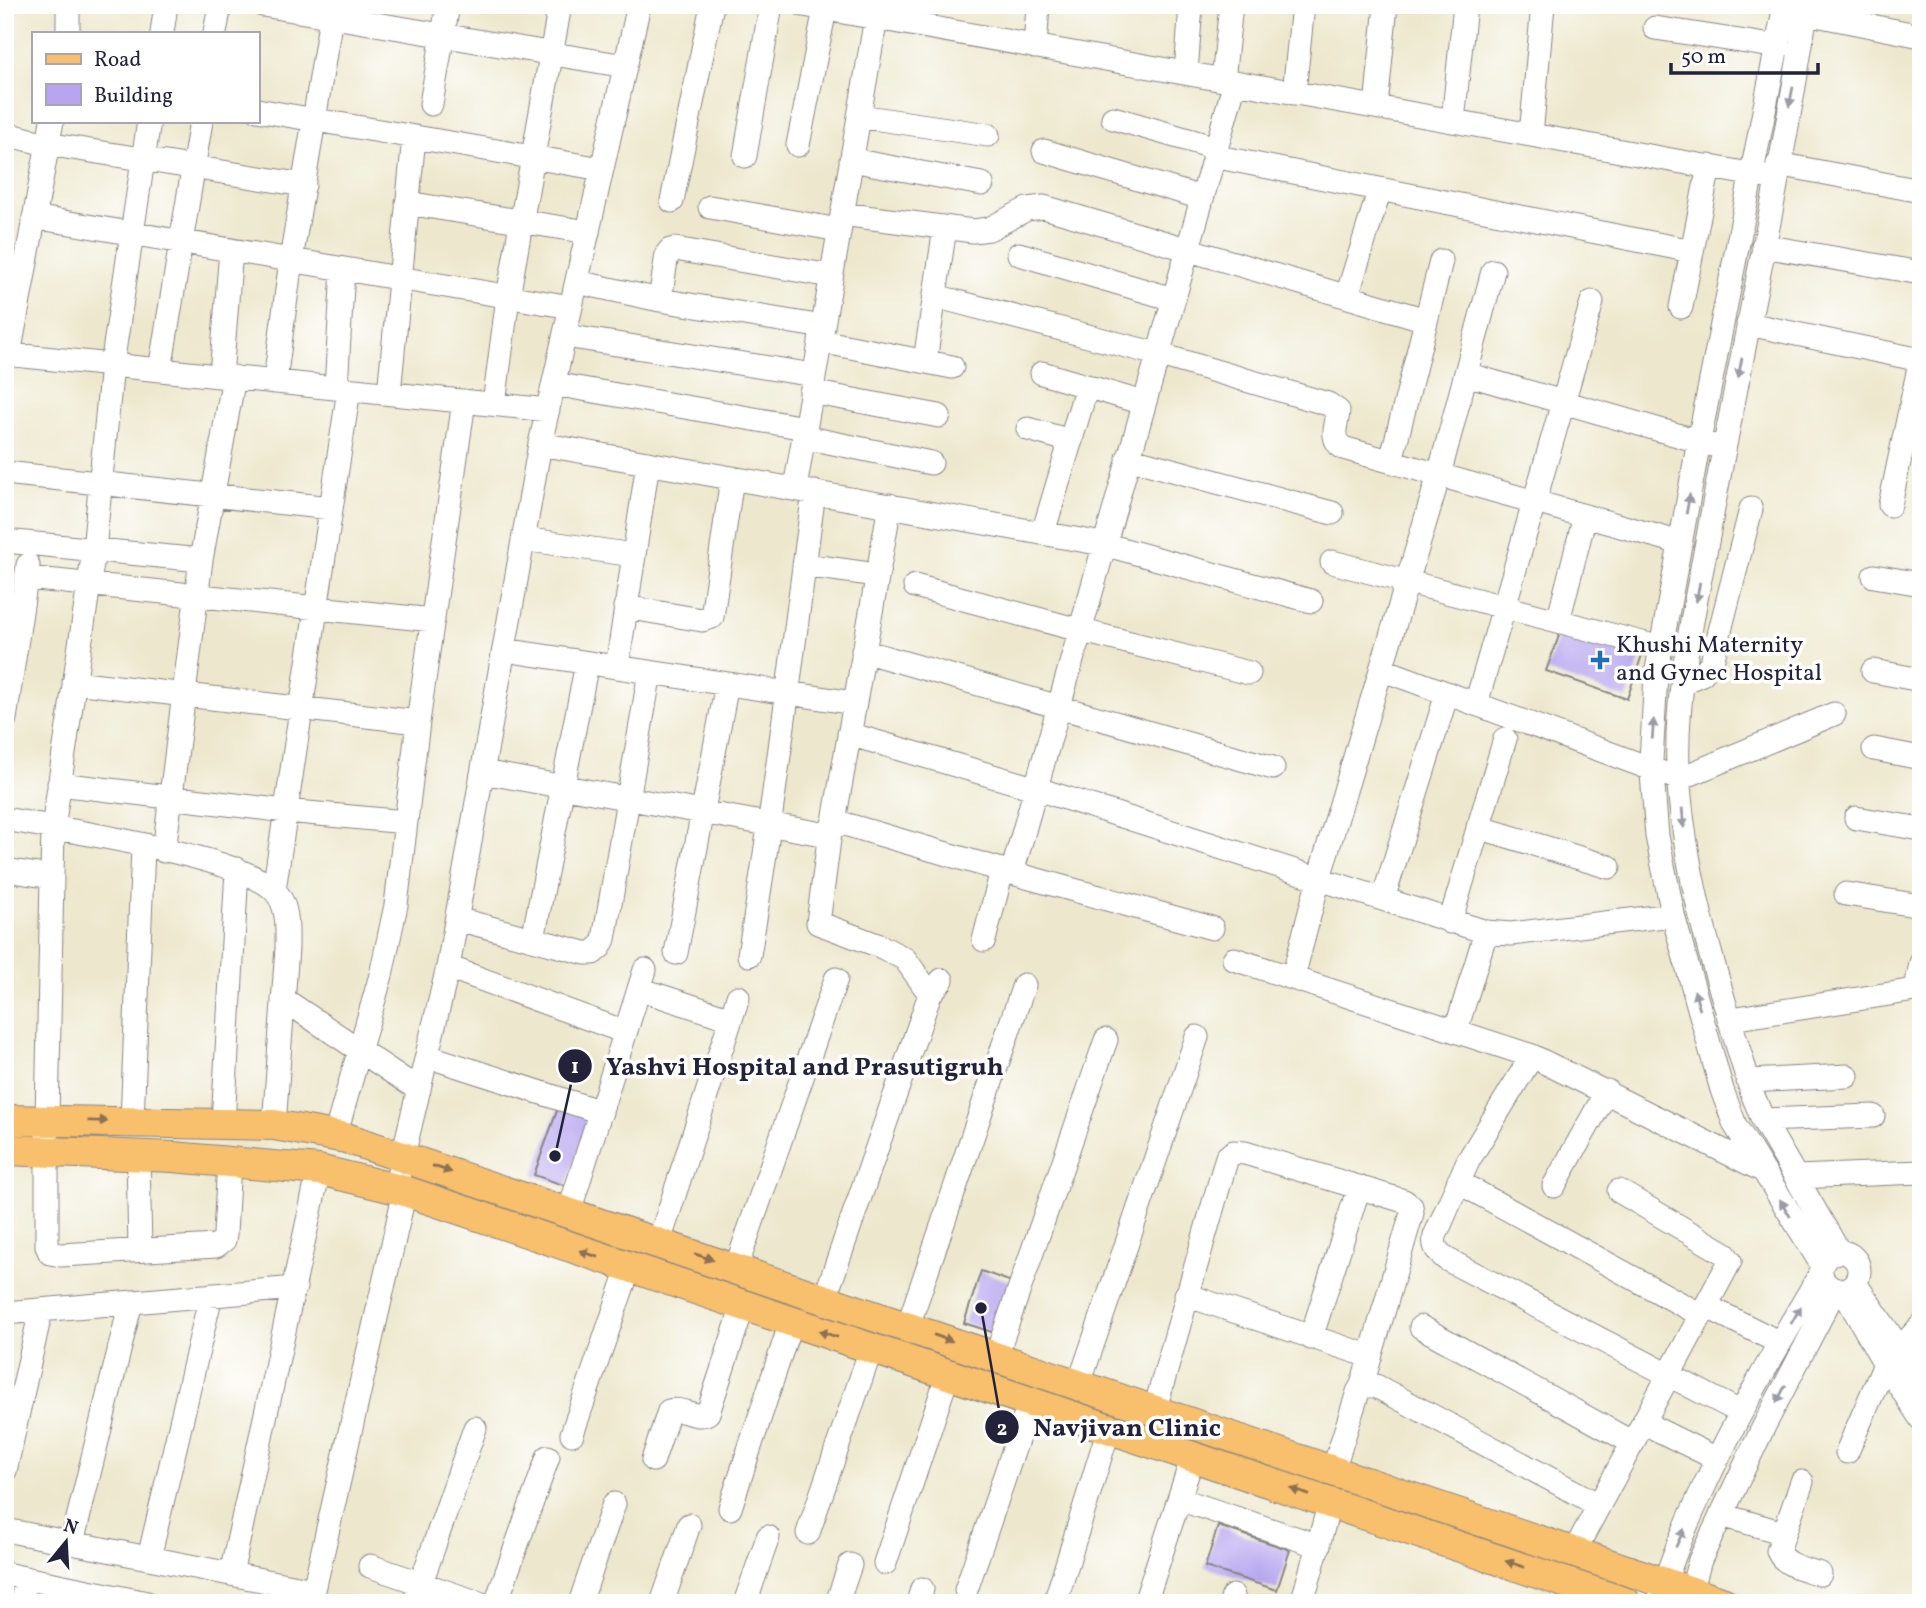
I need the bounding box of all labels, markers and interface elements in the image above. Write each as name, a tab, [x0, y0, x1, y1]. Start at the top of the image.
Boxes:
legend	[32, 32, 259, 122]
scale bar	[1671, 32, 1818, 76]
text: 50 m	[1681, 43, 1726, 72]
text: Road	[94, 46, 141, 75]
text: Building	[94, 82, 173, 111]
one-way arrow	[1785, 86, 1796, 108]
one-way arrow	[1734, 357, 1745, 379]
one-way arrow	[1683, 493, 1694, 515]
one-way arrow	[1692, 581, 1703, 603]
place label: Khushi Maternity and Gynec Hospital	[1616, 629, 1822, 691]
marker: Khushi Maternity and Gynec Hospital	[1590, 650, 1610, 670]
one-way arrow	[1648, 718, 1659, 740]
one-way arrow	[1677, 807, 1688, 829]
one-way arrow	[1691, 989, 1701, 1010]
callout: Yashvi Hospital and Prasutigruh	[558, 1043, 1018, 1090]
text: Yashvi Hospital and Prasutigruh	[606, 1050, 1004, 1086]
text: 1	[571, 1053, 579, 1082]
one-way arrow	[87, 1115, 109, 1127]
one-way arrow	[431, 1164, 452, 1175]
one-way arrow	[1779, 1198, 1791, 1217]
one-way arrow	[579, 1248, 600, 1259]
one-way arrow	[693, 1253, 714, 1263]
one-way arrow	[1790, 1305, 1803, 1324]
one-way arrow	[818, 1329, 839, 1339]
one-way arrow	[932, 1333, 953, 1344]
one-way arrow	[1775, 1384, 1787, 1404]
callout: Navjivan Clinic	[984, 1404, 1235, 1451]
text: Navjivan Clinic	[1033, 1411, 1221, 1447]
text: 2	[997, 1415, 1007, 1444]
one-way arrow	[1289, 1486, 1310, 1497]
north arrow	[32, 1506, 102, 1576]
text: N	[60, 1513, 81, 1542]
one-way arrow	[1675, 1528, 1686, 1548]
one-way arrow	[1505, 1558, 1526, 1569]

